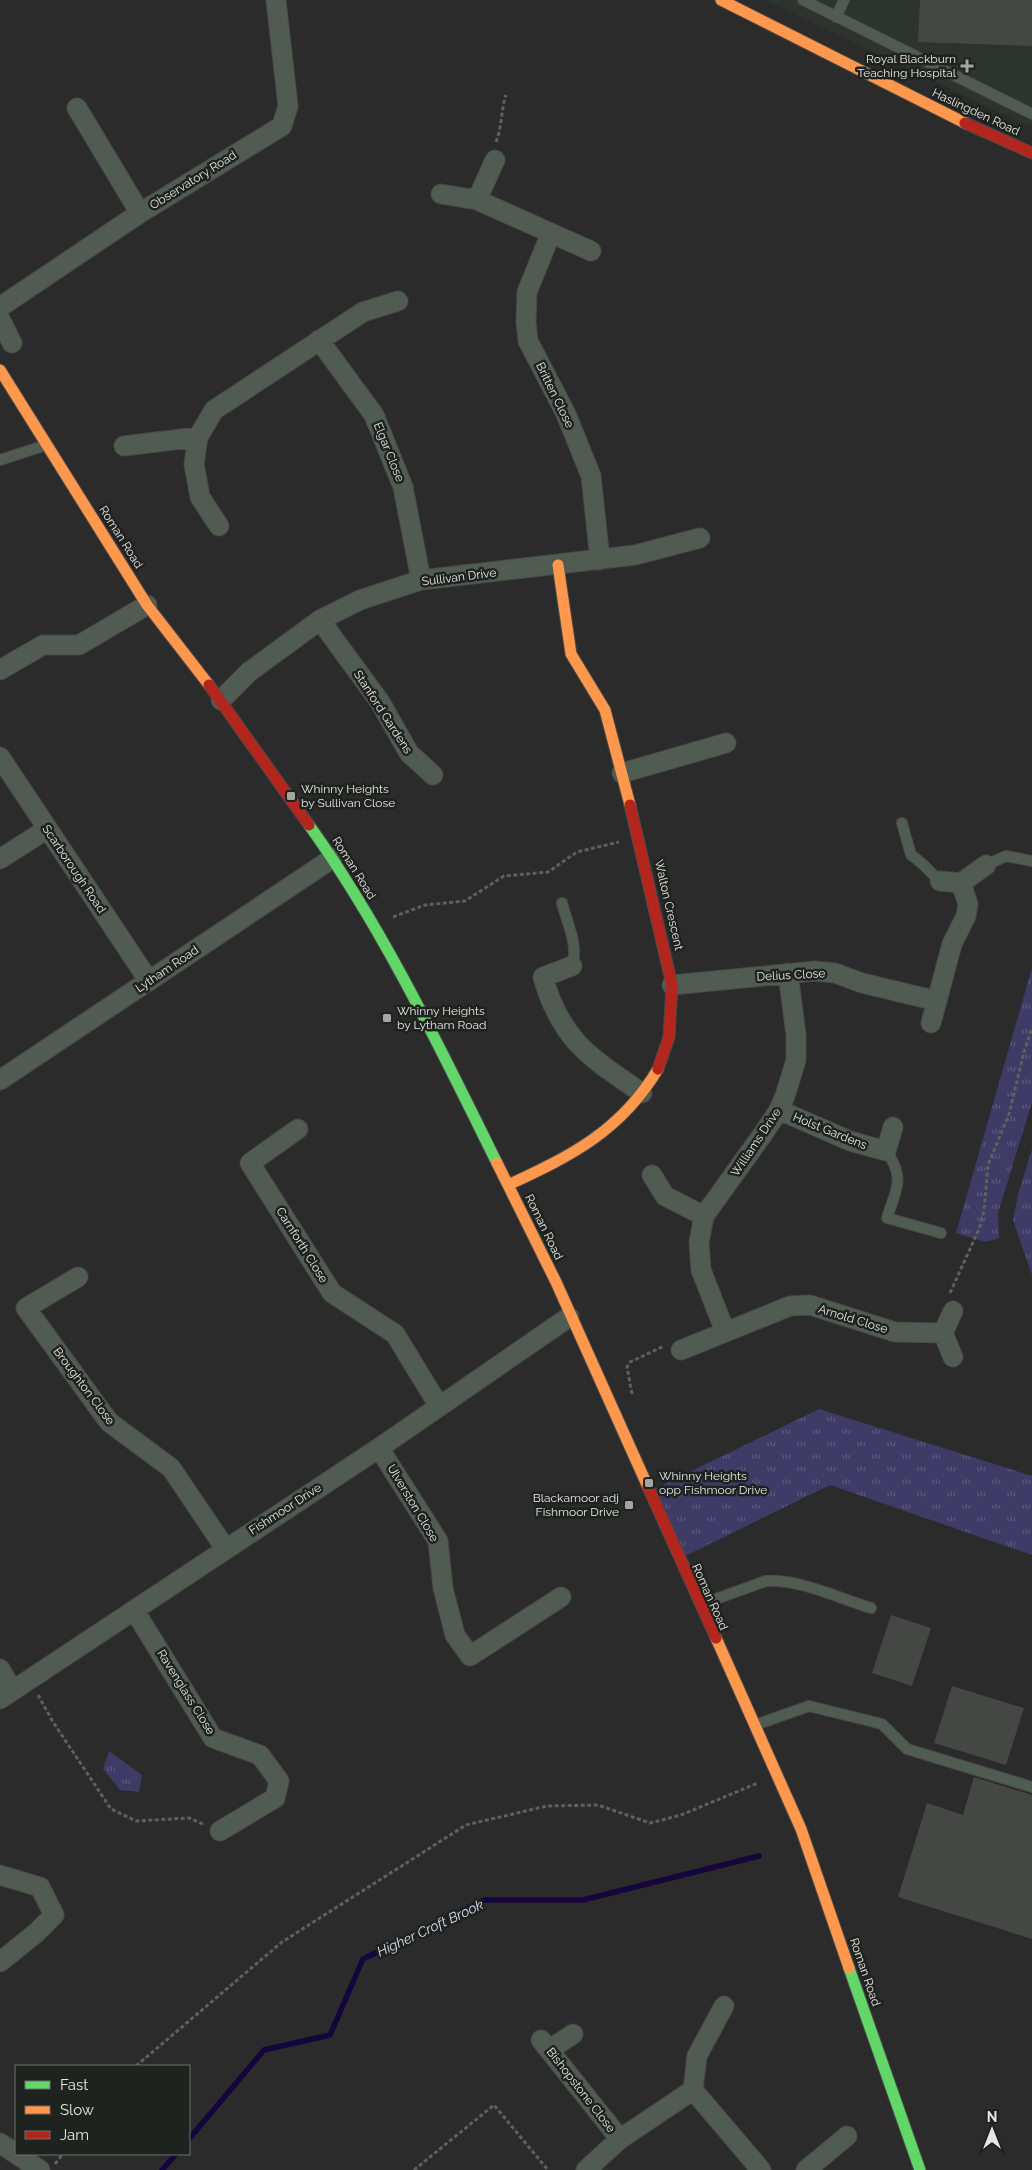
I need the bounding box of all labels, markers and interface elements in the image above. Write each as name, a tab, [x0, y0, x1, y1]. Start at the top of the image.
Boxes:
place label: Royal Blackburn Teaching Hospital	[857, 52, 957, 80]
marker: Royal Blackburn Teaching Hospital	[960, 59, 974, 73]
street label: Haslingden Road	[930, 86, 1022, 138]
street label: Observatory Road	[147, 148, 239, 212]
street label: Britten Close	[533, 360, 577, 430]
street label: Elgar Close	[371, 420, 407, 484]
street label: Roman Road	[96, 503, 146, 571]
street label: Sullivan Drive	[421, 565, 497, 589]
street label: Stanford Gardens	[351, 668, 415, 756]
place label: Whinny Heights by Sullivan Close	[301, 782, 395, 810]
marker: Whinny Heights by Sullivan Close	[285, 790, 297, 802]
street label: Scarborough Road	[39, 822, 109, 916]
street label: Roman Road	[329, 834, 379, 902]
street label: Walton Crescent	[652, 858, 686, 952]
street label: Lytham Road	[133, 943, 201, 995]
street label: Delius Close	[756, 966, 826, 984]
place label: Whinny Heights by Lytham Road	[397, 1004, 486, 1032]
marker: Whinny Heights by Lytham Road	[381, 1012, 393, 1024]
street label: Williams Drive	[728, 1105, 784, 1179]
street label: Holst Gardens	[791, 1110, 869, 1152]
street label: Roman Road	[522, 1192, 566, 1262]
street label: Carnforth Close	[273, 1205, 331, 1285]
street label: Arnold Close	[817, 1302, 889, 1336]
street label: Broughton Close	[50, 1345, 118, 1427]
street label: Ulverston Close	[384, 1462, 442, 1544]
place label: Whinny Heights opp Fishmoor Drive	[659, 1469, 767, 1497]
marker: Whinny Heights opp Fishmoor Drive	[643, 1477, 655, 1489]
street label: Fishmoor Drive	[246, 1480, 324, 1538]
place label: Blackamoor adj Fishmoor Drive	[533, 1491, 619, 1519]
marker: Blackamoor adj Fishmoor Drive	[623, 1499, 635, 1511]
street label: Roman Road	[689, 1562, 731, 1632]
street label: Ravenglass Close	[154, 1647, 218, 1737]
water label: Higher Croft Brook	[374, 1896, 486, 1960]
street label: Roman Road	[847, 1936, 883, 2008]
street label: Bishopstone Close	[544, 2045, 618, 2135]
legend	[15, 2065, 190, 2155]
text: Fast	[60, 2076, 88, 2094]
text: Slow	[60, 2101, 94, 2119]
north arrow	[967, 2105, 1017, 2155]
text: N	[987, 2109, 997, 2125]
text: Jam	[60, 2126, 89, 2144]

